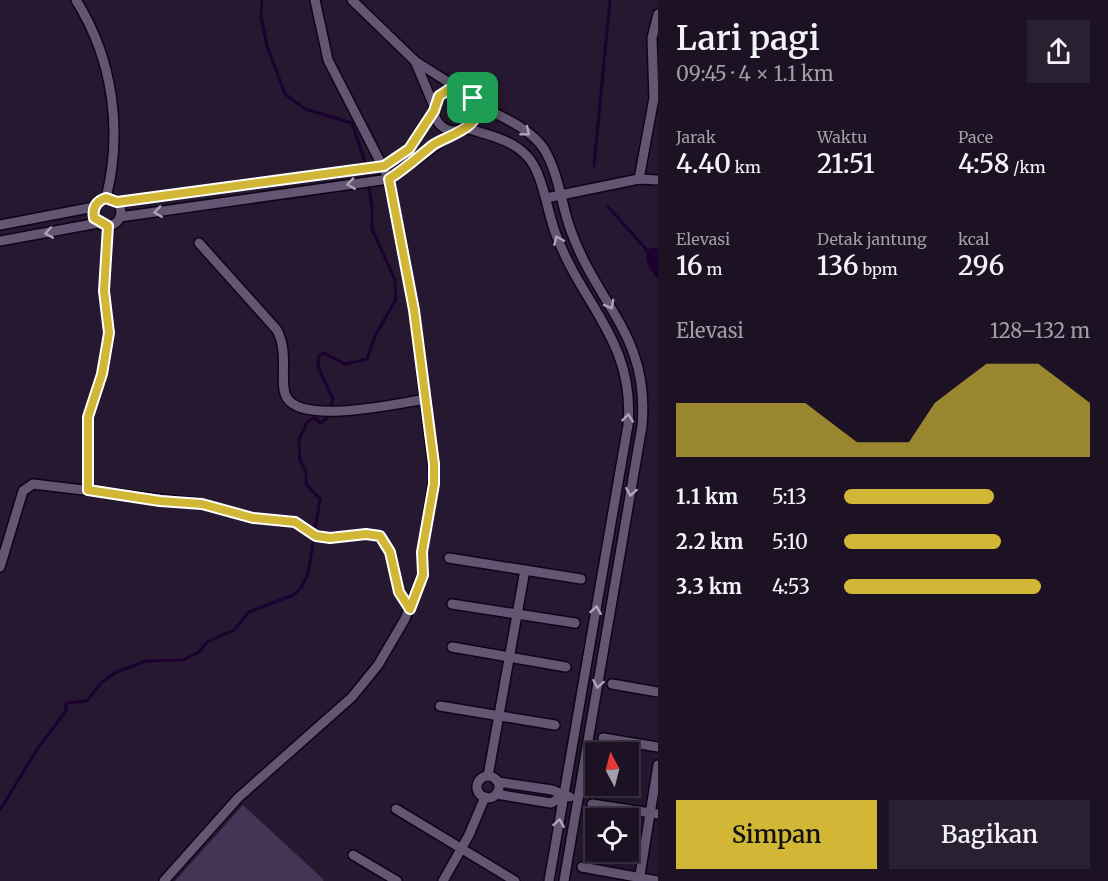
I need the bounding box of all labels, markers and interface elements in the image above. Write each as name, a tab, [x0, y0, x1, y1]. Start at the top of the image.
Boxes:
text: Lari pagi	[676, 18, 820, 59]
button: share	[1027, 20, 1090, 83]
text: 09:45 · 4 × 1.1 km	[676, 61, 834, 86]
pin	[447, 72, 498, 123]
icon: arrive	[456, 81, 489, 114]
one-way arrow	[519, 125, 530, 136]
text: Jarak	[676, 127, 716, 147]
text: Waktu	[817, 127, 867, 147]
text: Pace	[958, 127, 993, 147]
text: 4.40	[676, 147, 731, 180]
text: 21:51	[817, 147, 875, 180]
text: 4:58	[958, 147, 1010, 180]
text: km	[731, 157, 761, 177]
text: /km	[1010, 157, 1046, 177]
one-way arrow	[346, 178, 355, 190]
one-way arrow	[153, 205, 162, 217]
one-way arrow	[44, 226, 54, 238]
text: Elevasi	[676, 229, 730, 249]
text: Detak jantung	[817, 229, 927, 249]
text: kcal	[958, 229, 989, 249]
one-way arrow	[554, 235, 566, 246]
text: 16	[676, 249, 703, 282]
text: 136	[817, 249, 859, 282]
text: 296	[958, 249, 1004, 282]
text: m	[703, 259, 722, 279]
text: bpm	[859, 259, 898, 279]
one-way arrow	[603, 299, 614, 309]
text: Elevasi	[676, 318, 744, 343]
text: 128–132 m	[990, 318, 1090, 343]
one-way arrow	[621, 414, 634, 423]
text: 1.1 km	[676, 484, 738, 509]
text: 5:13	[772, 484, 807, 509]
one-way arrow	[625, 486, 638, 496]
text: 2.2 km	[676, 529, 743, 554]
text: 5:10	[772, 529, 808, 554]
text: 3.3 km	[676, 574, 742, 599]
text: 4:53	[772, 574, 810, 599]
one-way arrow	[589, 606, 602, 616]
one-way arrow	[592, 679, 604, 688]
north arrow	[585, 742, 639, 796]
map controls	[585, 742, 639, 862]
button: Simpan	[676, 800, 877, 869]
button: Bagikan	[889, 800, 1090, 869]
button: locate	[585, 808, 639, 862]
one-way arrow	[552, 819, 565, 829]

